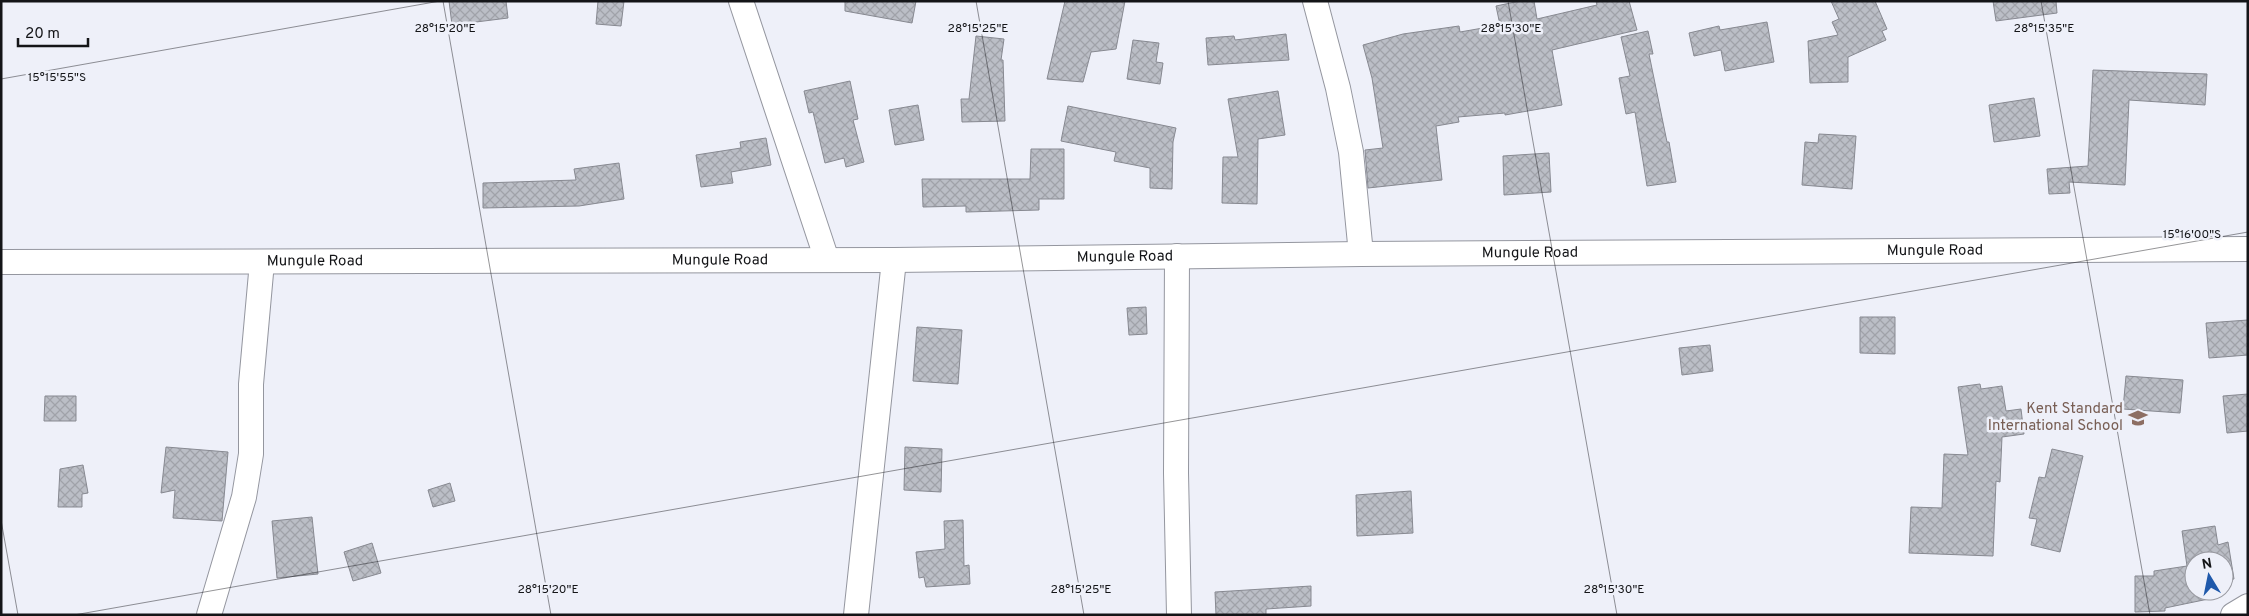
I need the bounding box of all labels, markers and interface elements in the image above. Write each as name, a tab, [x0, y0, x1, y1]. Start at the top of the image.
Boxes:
scale bar	[18, 15, 88, 47]
text: 28°15'20"E	[414, 21, 476, 37]
text: 28°15'25"E	[948, 21, 1008, 37]
text: 28°15'30"E	[1481, 21, 1541, 37]
text: 28°15'35"E	[2014, 21, 2074, 37]
text: 20 m	[25, 25, 60, 44]
text: 15°15'55"S	[28, 70, 86, 86]
text: 15°16'00"S	[2163, 227, 2221, 243]
street label: Mungule Road	[1887, 241, 1983, 261]
street label: Mungule Road	[1482, 243, 1578, 263]
street label: Mungule Road	[1077, 247, 1173, 267]
street label: Mungule Road	[672, 251, 768, 270]
street label: Mungule Road	[267, 252, 363, 271]
place label: Kent Standard International School	[1988, 400, 2123, 436]
school or university icon: Kent Standard International School	[2127, 407, 2149, 429]
north arrow	[2184, 551, 2234, 601]
text: N	[2201, 555, 2213, 574]
text: 28°15'20"E	[517, 582, 579, 598]
text: 28°15'25"E	[1051, 582, 1111, 598]
text: 28°15'30"E	[1584, 582, 1644, 598]

